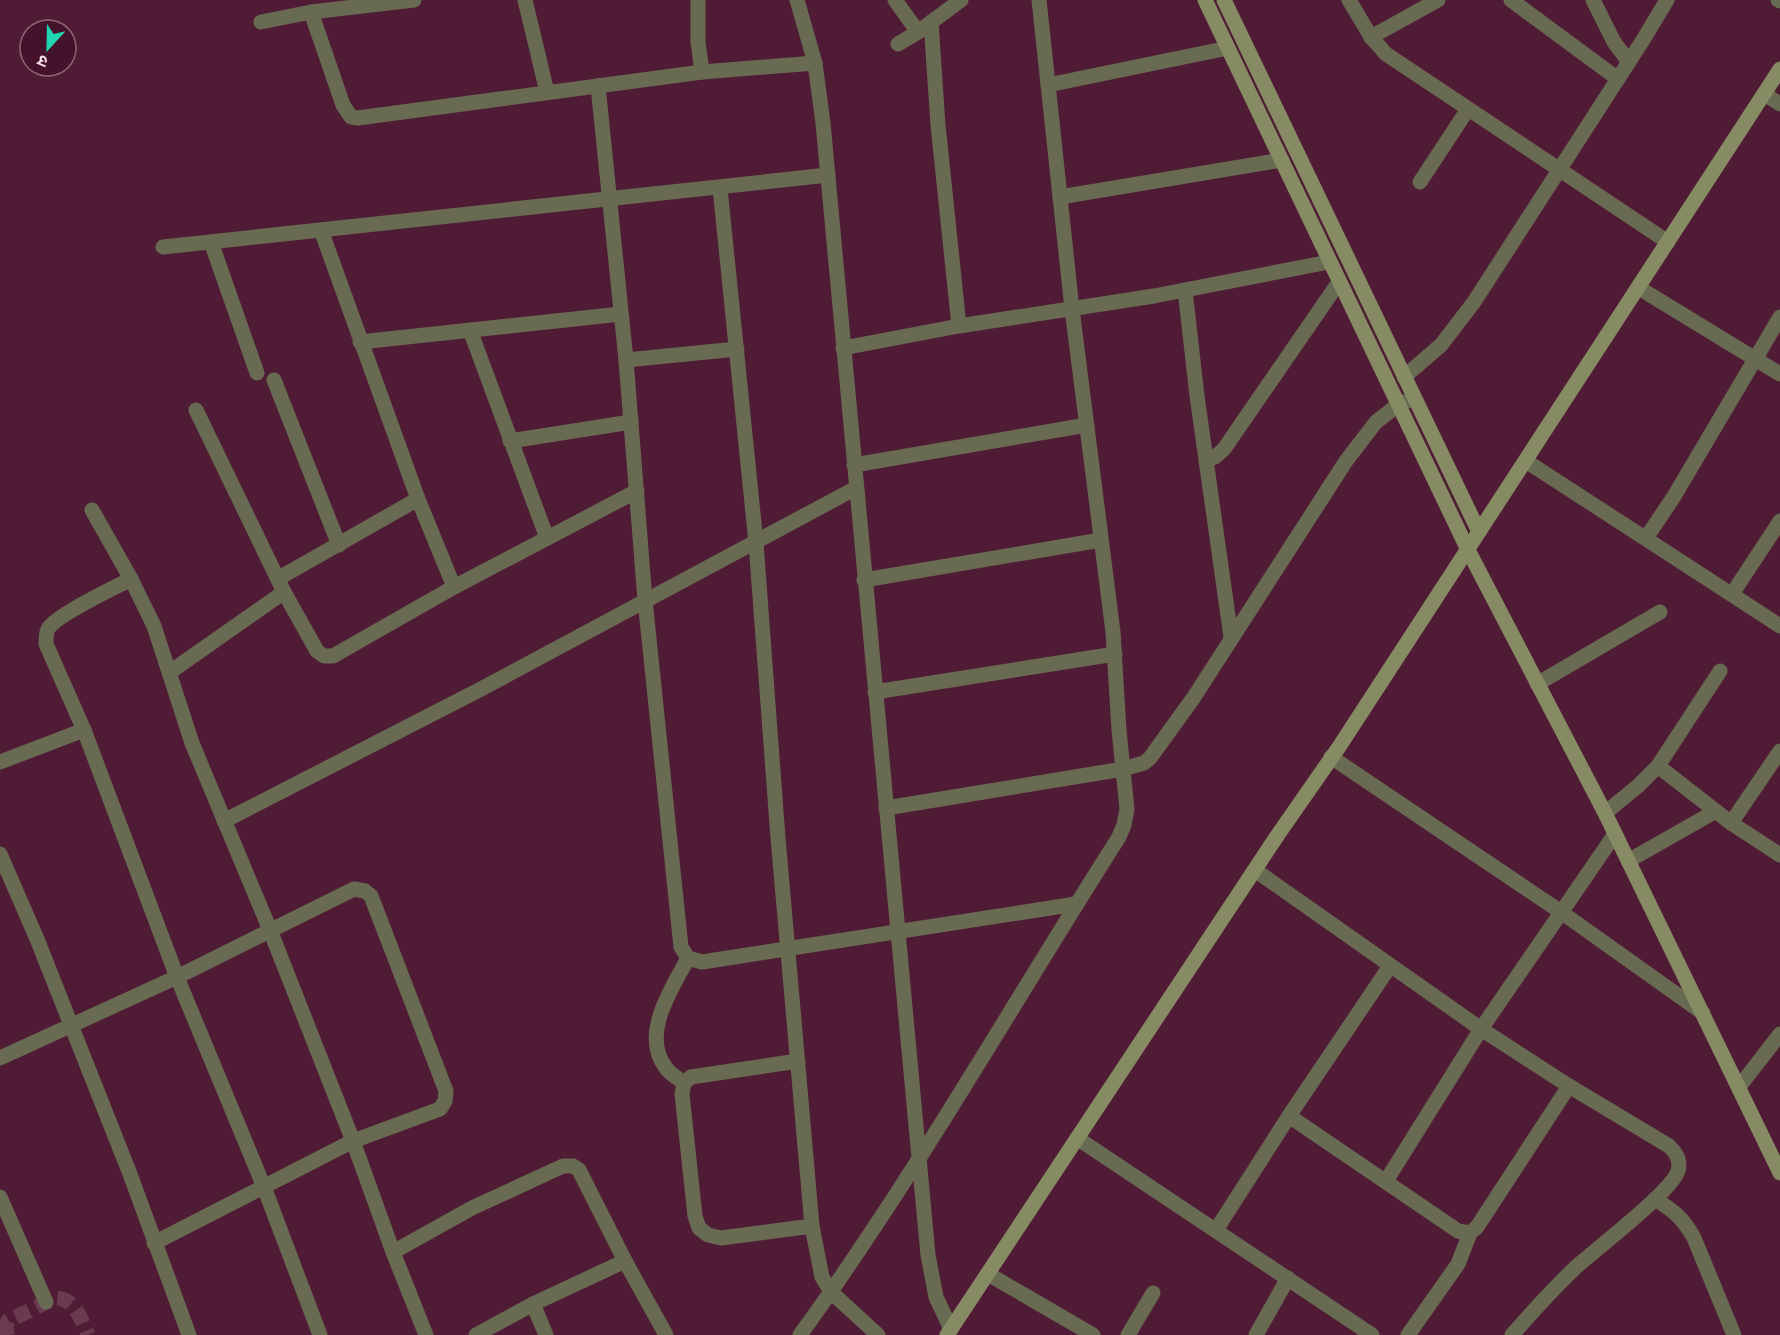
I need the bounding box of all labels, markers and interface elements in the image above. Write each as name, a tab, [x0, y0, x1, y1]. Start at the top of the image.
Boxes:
north arrow	[18, 18, 78, 78]
text: उ	[34, 51, 50, 73]

